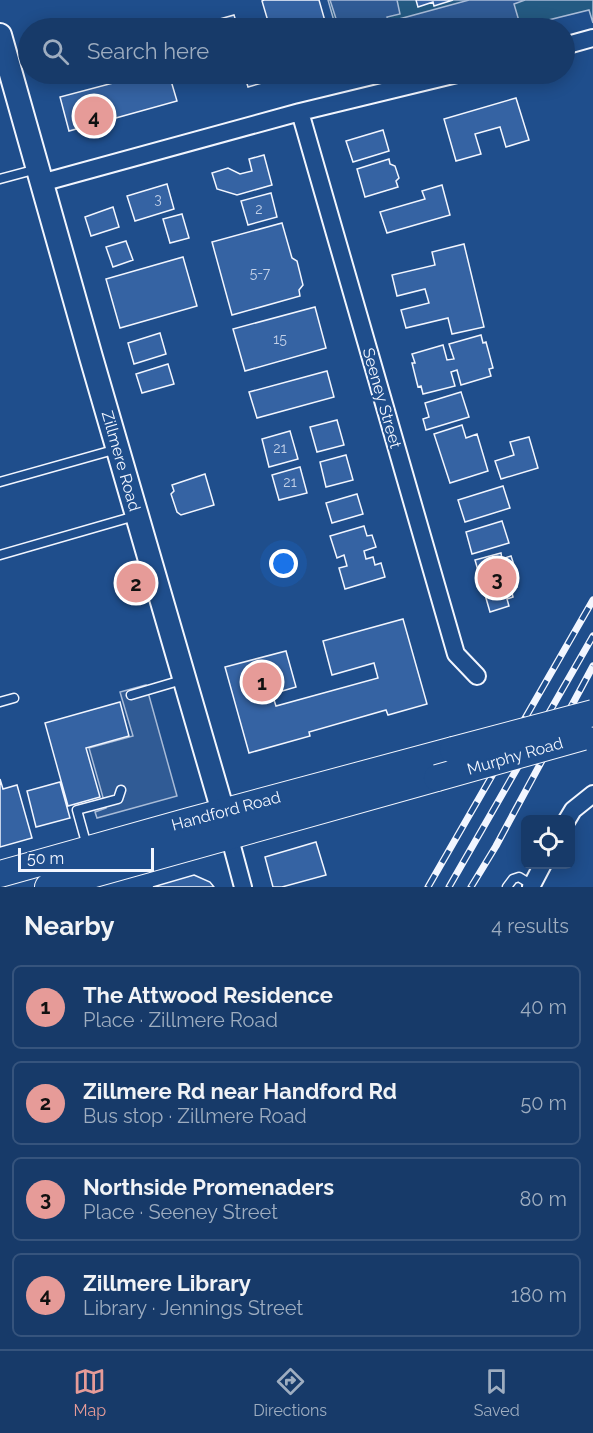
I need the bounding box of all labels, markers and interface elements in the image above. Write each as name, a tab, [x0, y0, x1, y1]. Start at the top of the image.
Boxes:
search box	[18, 18, 575, 84]
icon: search	[39, 35, 72, 68]
text: Search here	[87, 38, 209, 64]
pin: 4	[74, 94, 113, 138]
house number: 3	[154, 191, 162, 207]
house number: 2	[255, 201, 263, 217]
house number: 5-7	[250, 265, 271, 281]
house number: 15	[273, 331, 287, 347]
street label: Seeney Street	[359, 346, 406, 451]
street label: Zillmere Road	[98, 409, 144, 513]
house number: 21	[273, 440, 287, 456]
house number: 21	[283, 474, 297, 490]
your location	[269, 549, 298, 578]
pin: 3	[478, 556, 516, 600]
pin: 2	[116, 560, 156, 606]
pin: 1	[242, 660, 282, 704]
street label: Murphy Road	[465, 733, 565, 779]
street label: Handford Road	[169, 787, 283, 835]
map controls	[521, 815, 575, 869]
button: locate	[521, 815, 575, 869]
scale bar	[18, 845, 154, 872]
text: 50 m	[27, 849, 64, 868]
text: Nearby	[24, 911, 114, 941]
text: 4 results	[491, 914, 569, 938]
text: The Attwood Residence	[83, 982, 333, 1008]
text: 1	[41, 995, 50, 1019]
text: 40 m	[520, 995, 567, 1019]
text: Place · Zillmere Road	[83, 1008, 278, 1032]
text: Zillmere Rd near Handford Rd	[83, 1078, 397, 1104]
text: 2	[40, 1091, 51, 1115]
text: 50 m	[520, 1091, 567, 1115]
text: Bus stop · Zillmere Road	[83, 1104, 307, 1128]
text: Northside Promenaders	[83, 1174, 334, 1200]
text: 3	[40, 1187, 51, 1211]
text: 80 m	[519, 1187, 567, 1211]
text: Place · Seeney Street	[83, 1200, 278, 1224]
text: Zillmere Library	[83, 1270, 251, 1296]
text: 4	[40, 1283, 51, 1307]
text: 180 m	[511, 1283, 567, 1307]
text: Library · Jennings Street	[83, 1296, 303, 1320]
tab: Map	[73, 1365, 106, 1420]
tab: Directions	[253, 1365, 327, 1420]
tab: Saved	[474, 1365, 520, 1420]

